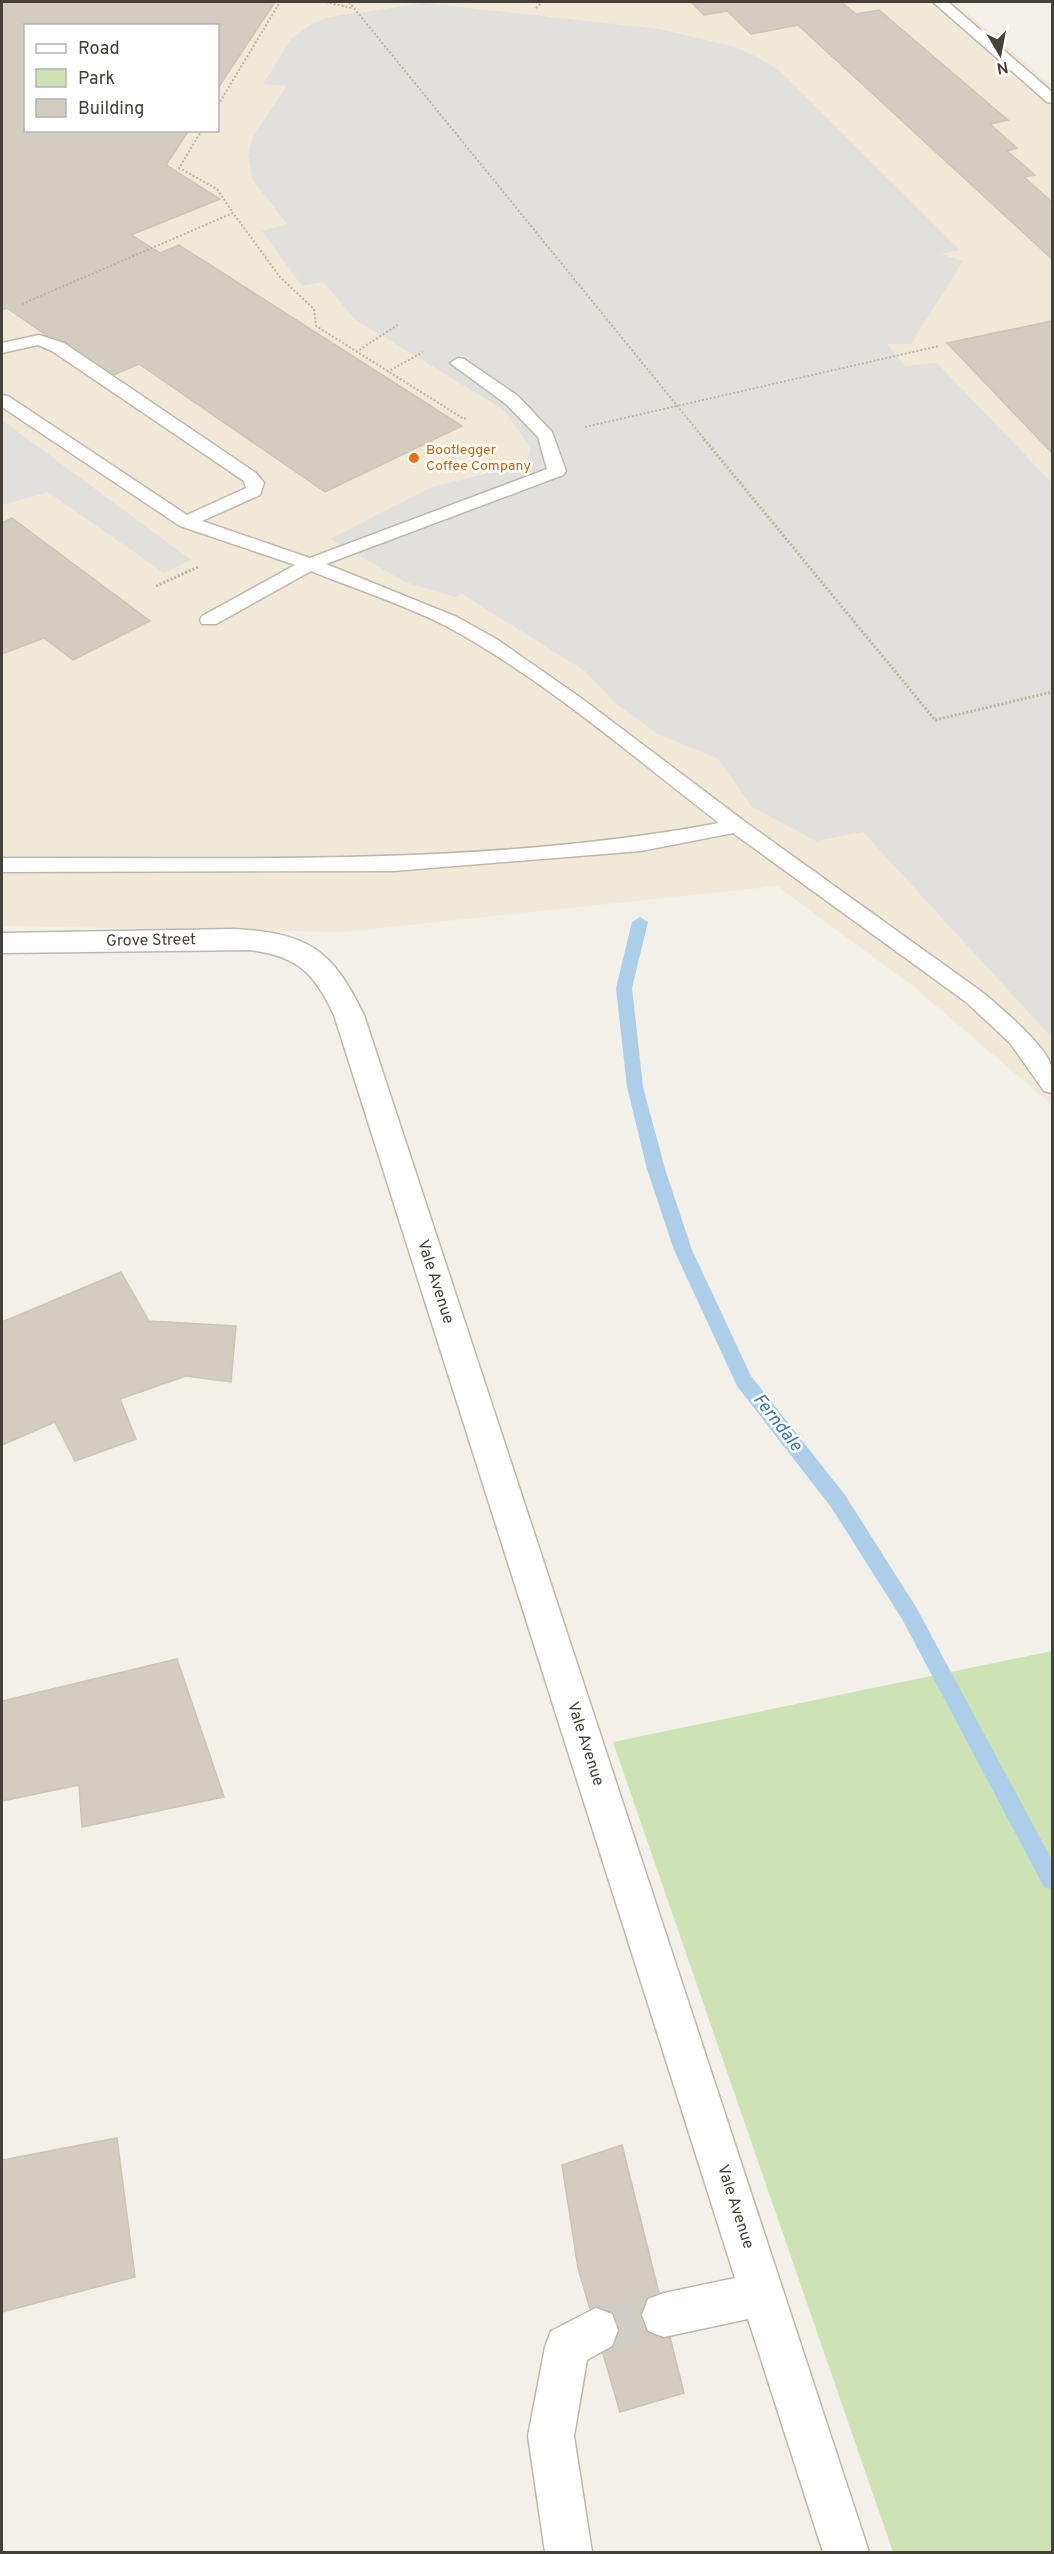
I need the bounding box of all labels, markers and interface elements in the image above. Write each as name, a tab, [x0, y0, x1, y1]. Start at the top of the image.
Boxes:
legend	[24, 24, 219, 132]
north arrow	[970, 24, 1030, 84]
text: Road	[78, 38, 120, 61]
text: N	[995, 56, 1010, 78]
text: Park	[78, 68, 115, 91]
text: Building	[78, 98, 144, 121]
place label: Bootlegger Coffee Company	[426, 442, 531, 475]
marker: Bootlegger Coffee Company	[407, 451, 421, 465]
street label: Grove Street	[106, 930, 196, 952]
street label: Vale Avenue	[412, 1237, 458, 1327]
water label: Ferndale	[747, 1389, 807, 1457]
street label: Vale Avenue	[562, 1699, 608, 1789]
street label: Vale Avenue	[712, 2162, 758, 2252]

